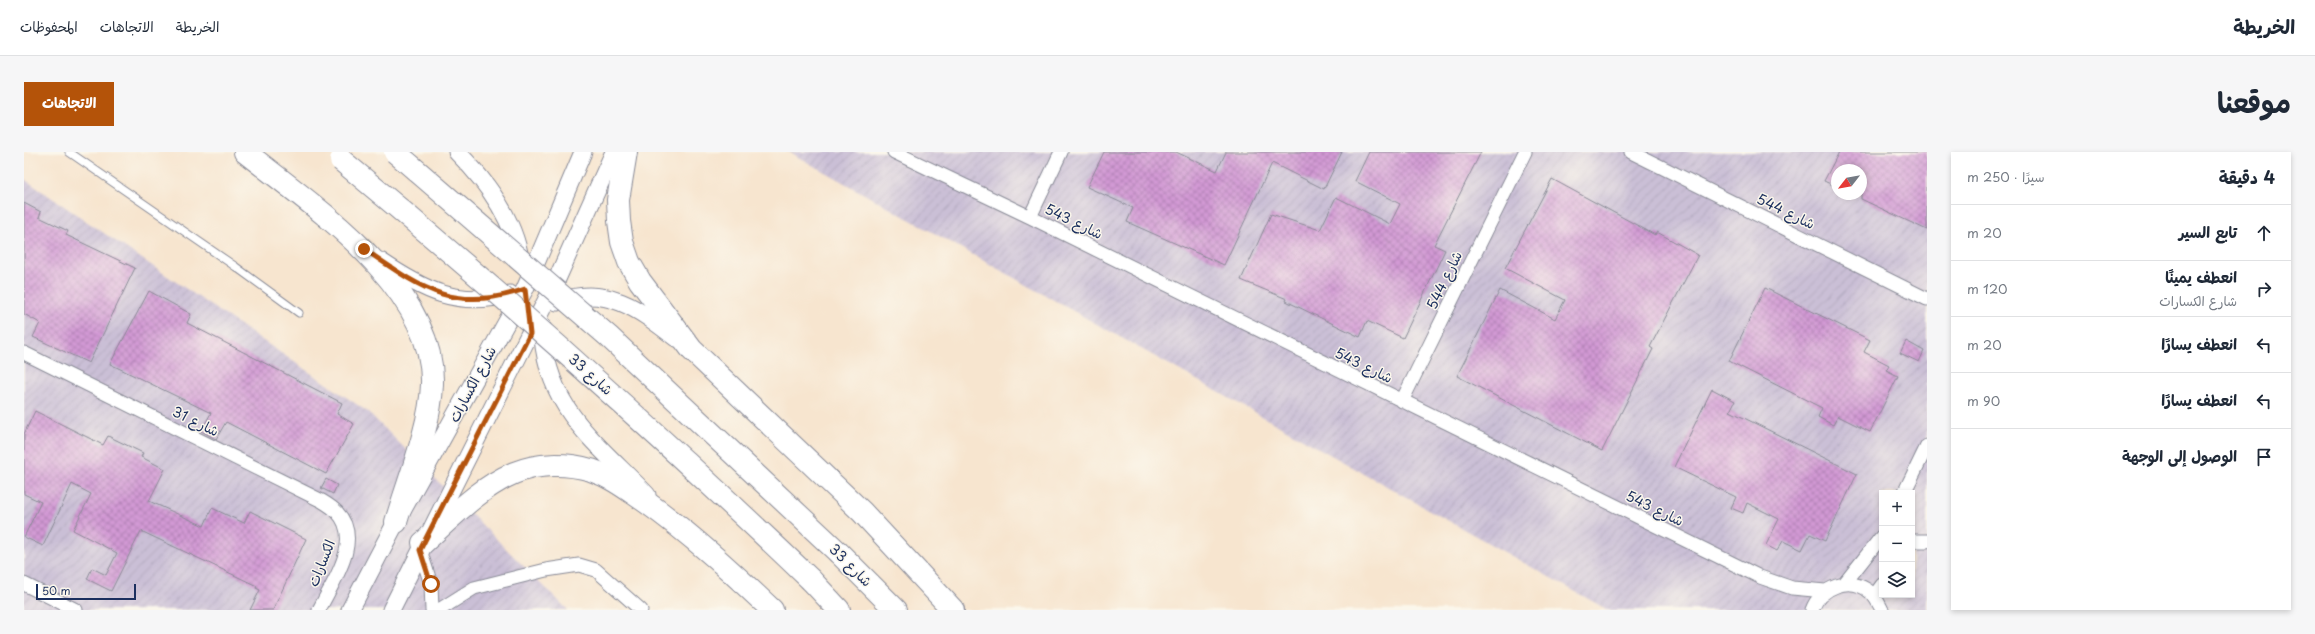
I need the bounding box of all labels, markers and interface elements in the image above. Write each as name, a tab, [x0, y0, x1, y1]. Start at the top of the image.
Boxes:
text: الخريطة	[2233, 12, 2295, 40]
text: المحفوظات	[20, 16, 78, 37]
text: الاتجاهات	[100, 16, 154, 37]
text: الخريطة	[176, 16, 219, 37]
text: موقعنا	[2217, 80, 2291, 123]
button: الاتجاهات	[24, 82, 114, 126]
north arrow	[1831, 164, 1867, 200]
text: 4 دقيقة	[2219, 164, 2275, 190]
text: سيرًا · 250 m	[1967, 167, 2045, 186]
street label: شارع 544	[1753, 188, 1819, 234]
street label: شارع 543	[1042, 198, 1106, 244]
text: تابع السير	[2179, 220, 2237, 243]
icon: ahead	[2253, 222, 2275, 244]
text: 20 m	[1967, 223, 2002, 242]
route end	[355, 240, 373, 258]
street label: شارع 544	[1421, 247, 1467, 313]
text: انعطف يمينًا	[2165, 265, 2237, 288]
icon: right	[2253, 278, 2275, 300]
text: 120 m	[1967, 279, 2008, 298]
text: شارع الكسارات	[2159, 291, 2237, 310]
text: انعطف يسارًا	[2161, 332, 2237, 355]
icon: left	[2253, 334, 2275, 356]
text: 20 m	[1967, 335, 2002, 354]
street label: شارع الكسارات	[443, 342, 501, 426]
street label: شارع 543	[1332, 342, 1396, 388]
street label: شارع 33	[564, 348, 618, 400]
text: انعطف يسارًا	[2161, 388, 2237, 411]
icon: left	[2253, 390, 2275, 412]
text: 90 m	[1967, 391, 2000, 410]
street label: شارع 31	[169, 401, 223, 441]
text: الوصول إلى الوجهة	[2122, 444, 2237, 467]
icon: arrive	[2253, 446, 2275, 468]
street label: شارع 543	[1623, 485, 1687, 531]
map controls	[1879, 490, 1915, 598]
button: +	[1879, 490, 1915, 526]
button: −	[1879, 526, 1915, 562]
street label: الكسارات	[302, 536, 340, 590]
street label: شارع 33	[825, 539, 877, 591]
button: layers	[1879, 562, 1915, 598]
route start	[422, 575, 440, 593]
scale bar	[36, 582, 136, 601]
text: 50 m	[42, 582, 71, 599]

